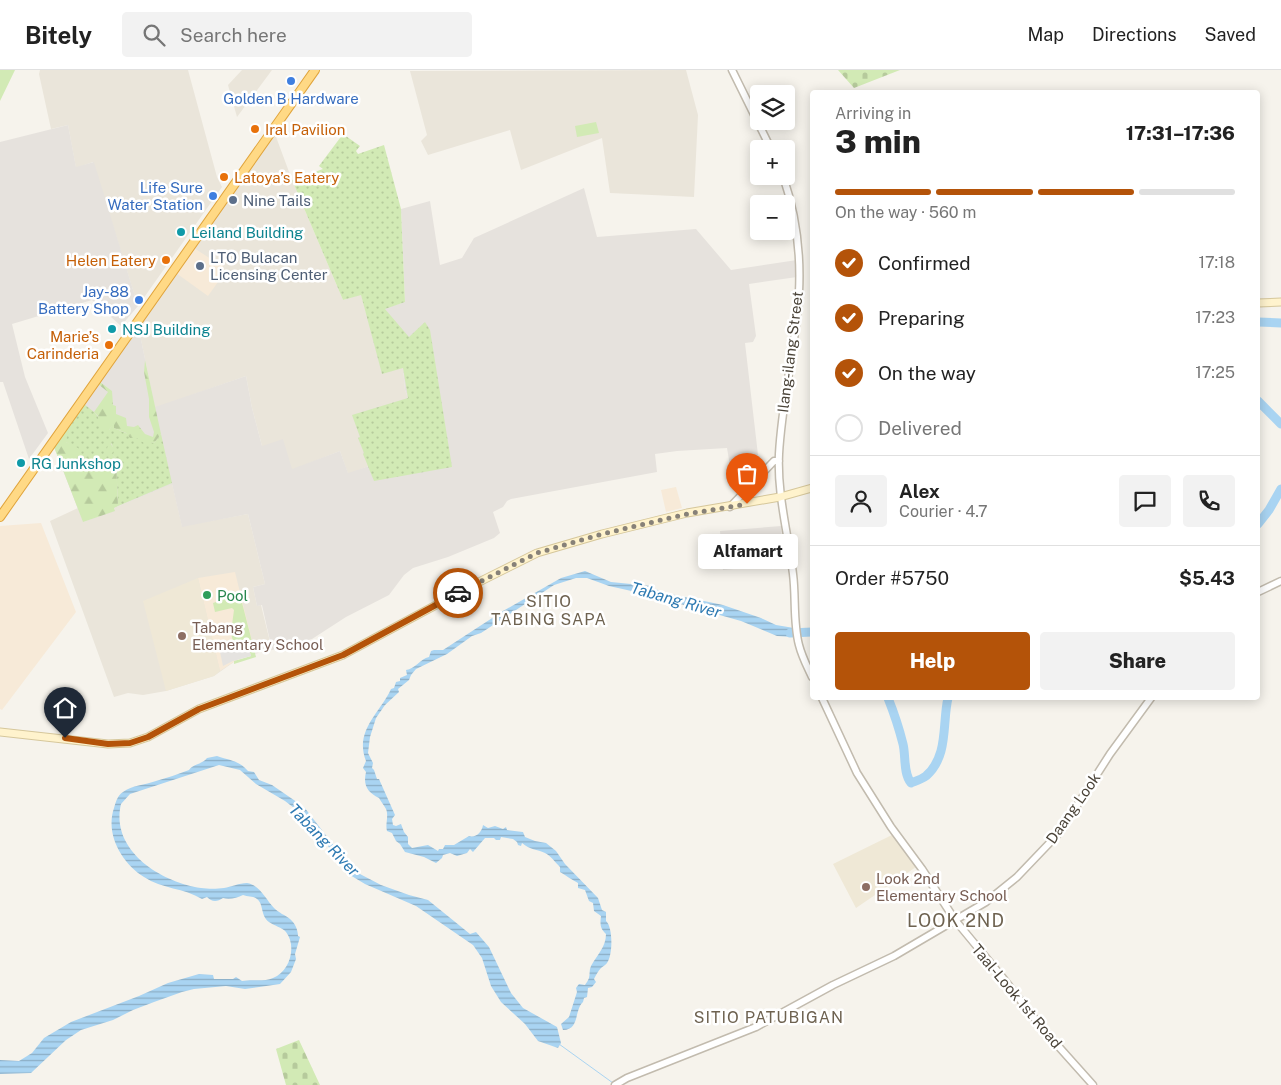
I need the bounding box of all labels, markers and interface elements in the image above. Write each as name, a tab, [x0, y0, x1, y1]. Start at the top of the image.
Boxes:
search box	[122, 12, 472, 57]
text: Bitely	[25, 21, 92, 49]
icon: search	[140, 21, 168, 49]
text: Search here	[180, 24, 287, 46]
text: Map	[1027, 24, 1064, 45]
text: Directions	[1092, 24, 1177, 45]
text: Saved	[1205, 24, 1256, 45]
marker: Golden B Hardware	[285, 75, 297, 87]
map controls	[750, 85, 795, 240]
button: layers	[750, 85, 795, 130]
place label: Golden B Hardware	[223, 90, 359, 107]
text: Arriving in	[835, 104, 911, 123]
place label: Iral Pavilion	[265, 121, 345, 138]
text: 17:31–17:36	[1126, 122, 1235, 144]
marker: Iral Pavilion	[249, 123, 261, 135]
text: 3 min	[835, 123, 921, 160]
button: +	[750, 140, 795, 185]
place label: Latoya’s Eatery	[234, 169, 339, 186]
marker: Latoya’s Eatery	[218, 171, 230, 183]
place label: Life Sure Water Station	[108, 179, 203, 213]
marker: Life Sure Water Station	[207, 190, 219, 202]
place label: Nine Tails	[243, 192, 311, 209]
marker: Nine Tails	[227, 194, 239, 206]
button: −	[750, 195, 795, 240]
text: On the way · 560 m	[835, 203, 976, 222]
place label: Leiland Building	[191, 224, 303, 241]
marker: Leiland Building	[175, 226, 187, 238]
place label: LTO Bulacan Licensing Center	[210, 249, 328, 283]
icon: check	[835, 249, 863, 277]
place label: Helen Eatery	[66, 252, 156, 269]
text: Confirmed	[878, 252, 971, 274]
text: 17:18	[1198, 253, 1235, 272]
marker: Helen Eatery	[160, 254, 172, 266]
marker: LTO Bulacan Licensing Center	[194, 260, 206, 272]
place label: Jay-88 Battery Shop	[38, 283, 129, 317]
street label: Ilang-ilang Street	[774, 290, 806, 414]
marker: Jay-88 Battery Shop	[133, 294, 145, 306]
icon: check	[835, 304, 863, 332]
text: Preparing	[878, 307, 965, 329]
text: 17:23	[1195, 308, 1235, 327]
place label: NSJ Building	[122, 321, 211, 338]
marker: NSJ Building	[106, 323, 118, 335]
place label: Marie’s Carinderia	[27, 328, 99, 362]
marker: Marie’s Carinderia	[103, 339, 115, 351]
icon: check	[835, 359, 863, 387]
text: On the way	[878, 362, 976, 384]
text: 17:25	[1195, 363, 1235, 382]
text: Delivered	[878, 417, 962, 439]
pin	[726, 453, 768, 504]
place label: RG Junkshop	[31, 455, 121, 472]
marker: RG Junkshop	[15, 457, 27, 469]
icon: bag	[733, 460, 761, 488]
button: person	[835, 475, 887, 527]
button: chat	[1119, 475, 1171, 527]
button: phone	[1183, 475, 1235, 527]
text: Alex	[899, 480, 940, 502]
text: Courier · 4.7	[899, 502, 988, 521]
callout: Alfamart	[697, 534, 797, 569]
text: Alfamart	[713, 542, 783, 561]
text: Order #5750	[835, 567, 949, 589]
text: $5.43	[1179, 567, 1235, 589]
courier	[433, 568, 483, 618]
water label: Tabang River	[629, 578, 724, 622]
icon: car	[444, 579, 472, 607]
place label: Pool	[217, 587, 248, 604]
marker: Pool	[201, 589, 213, 601]
district label: SITIO TABING SAPA	[491, 592, 607, 629]
place label: Tabang Elementary School	[192, 619, 324, 653]
marker: Tabang Elementary School	[176, 630, 188, 642]
button: Help	[835, 632, 1030, 690]
button: Share	[1040, 632, 1235, 690]
pin	[44, 687, 86, 738]
icon: home	[51, 694, 79, 722]
street label: Daang Look	[1042, 769, 1104, 847]
water label: Tabang River	[285, 800, 364, 881]
place label: Look 2nd Elementary School	[876, 870, 1008, 904]
marker: Look 2nd Elementary School	[860, 881, 872, 893]
district label: LOOK 2ND	[907, 910, 1005, 931]
street label: Taal-Look 1st Road	[969, 941, 1065, 1051]
district label: SITIO PATUBIGAN	[694, 1008, 844, 1027]

